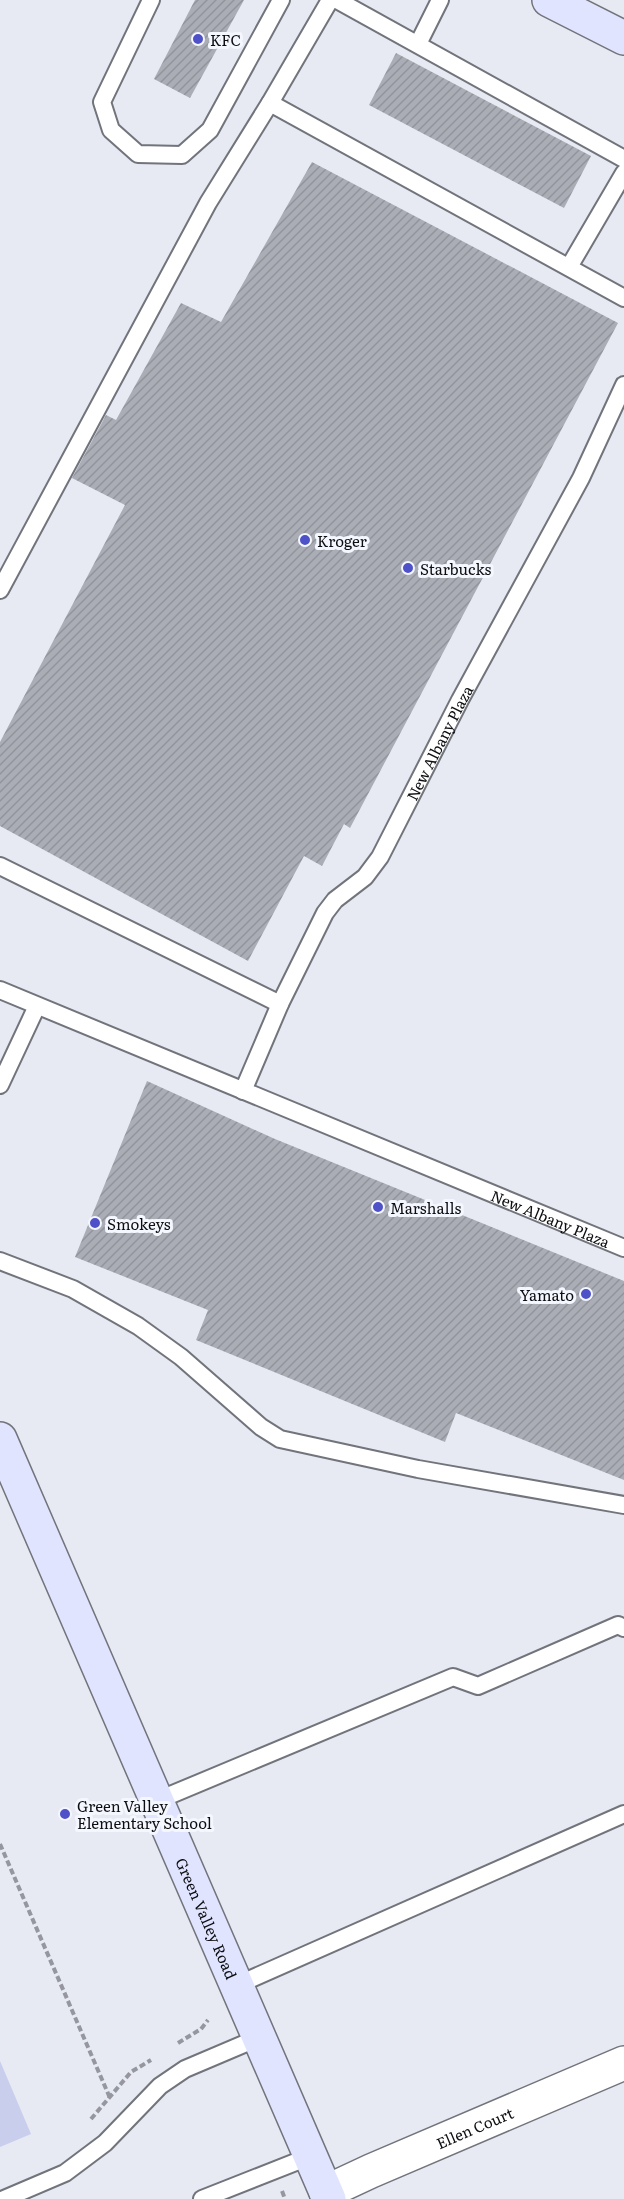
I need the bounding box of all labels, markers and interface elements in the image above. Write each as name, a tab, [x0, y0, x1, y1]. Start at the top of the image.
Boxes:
place label: KFC	[210, 28, 241, 51]
marker: KFC	[191, 32, 205, 46]
place label: Kroger	[317, 529, 367, 552]
marker: Kroger	[298, 533, 312, 547]
place label: Starbucks	[420, 557, 492, 580]
marker: Starbucks	[401, 561, 415, 575]
street label: New Albany Plaza	[399, 680, 478, 804]
street label: New Albany Plaza	[488, 1183, 615, 1253]
place label: Marshalls	[390, 1196, 462, 1219]
marker: Marshalls	[371, 1200, 385, 1214]
place label: Smokeys	[107, 1212, 171, 1235]
marker: Smokeys	[88, 1216, 102, 1230]
place label: Yamato	[520, 1283, 574, 1306]
marker: Yamato	[579, 1287, 593, 1301]
place label: Green Valley Elementary School	[77, 1794, 212, 1834]
marker: Green Valley Elementary School	[58, 1807, 72, 1821]
street label: Green Valley Road	[171, 1854, 244, 1982]
street label: Ellen Court	[432, 2100, 517, 2154]

